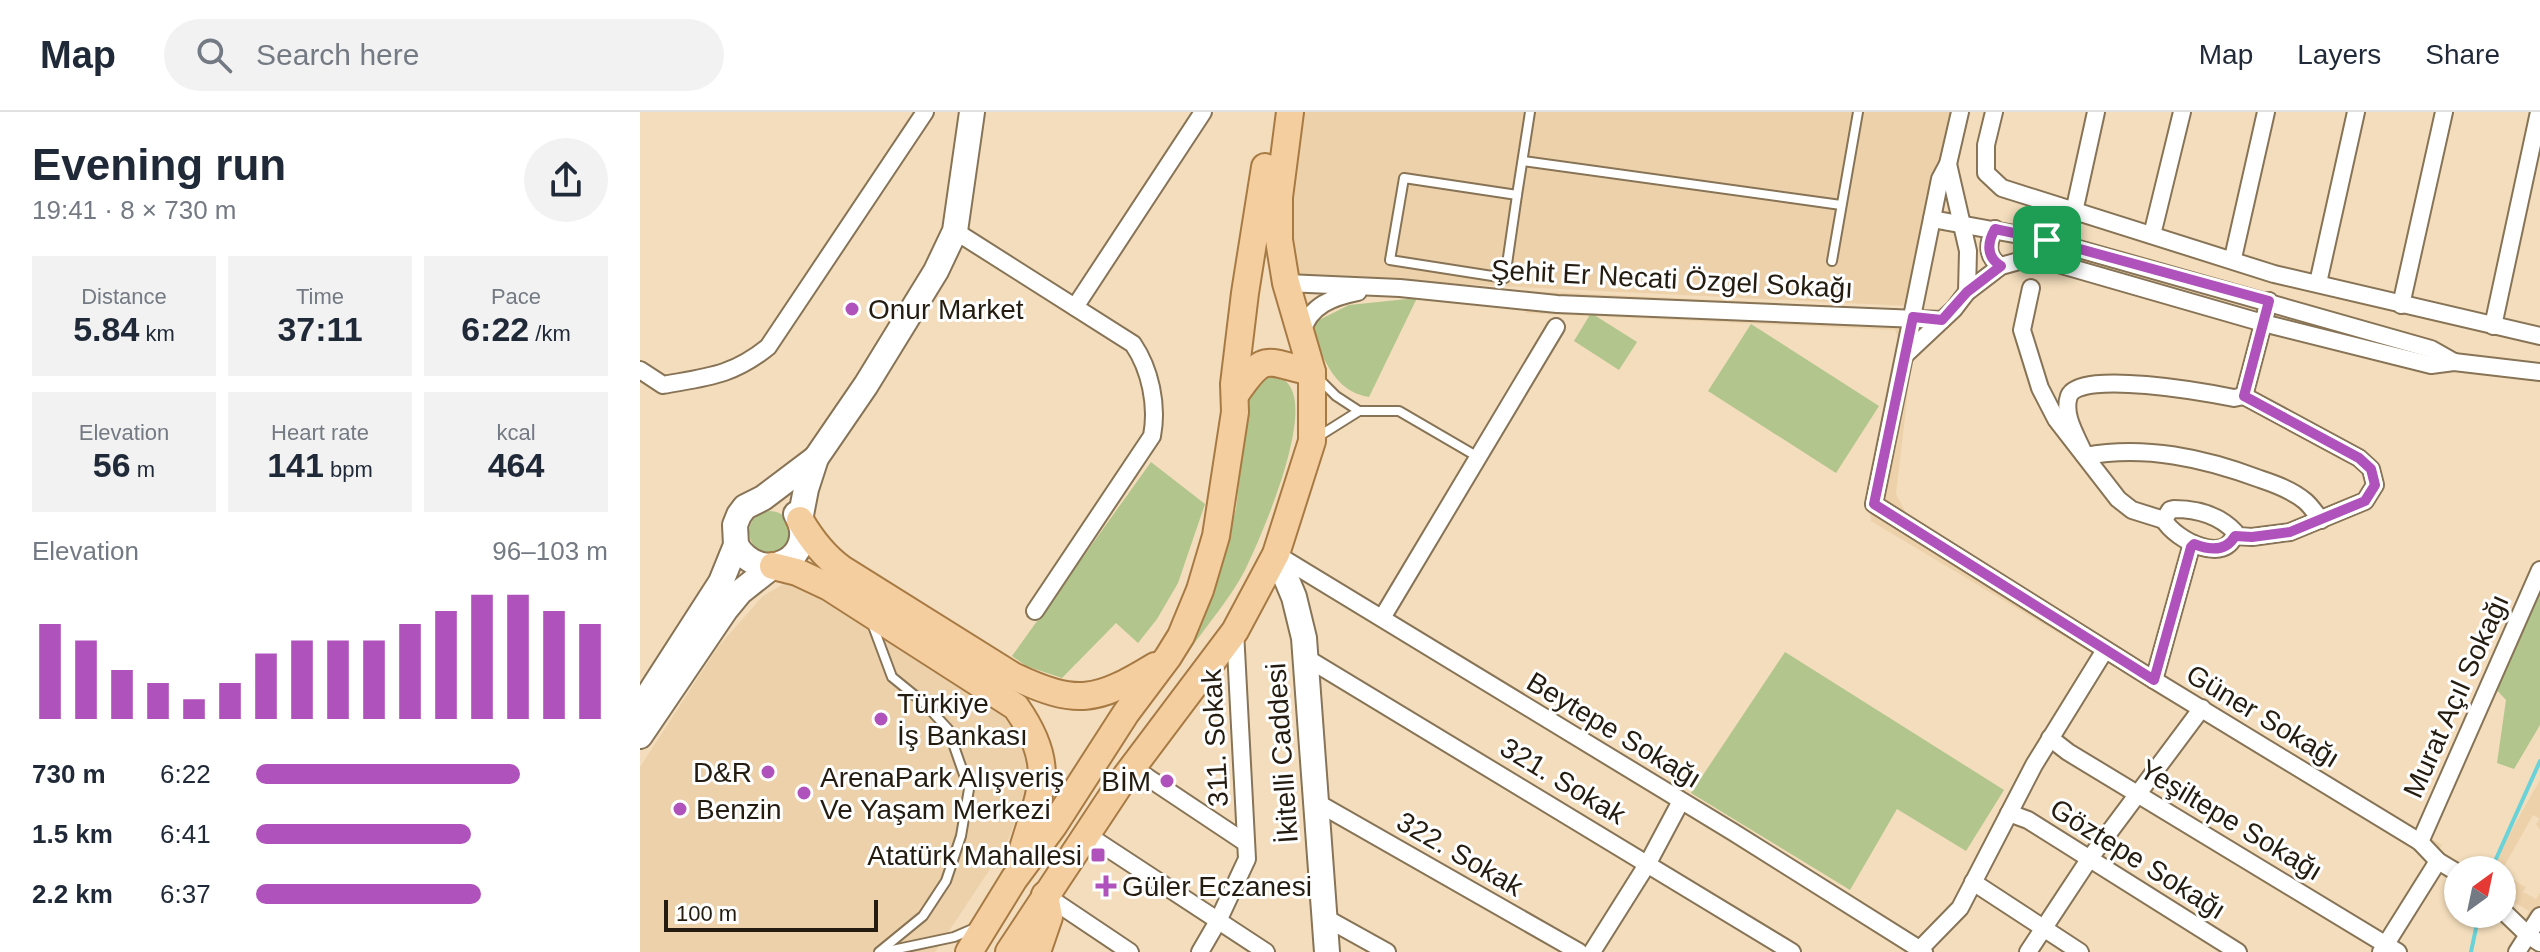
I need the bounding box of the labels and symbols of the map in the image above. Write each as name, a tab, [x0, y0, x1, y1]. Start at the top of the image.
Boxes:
pin	[2013, 206, 2081, 274]
street label: Şehit Er Necati Özgel Sokağı	[1490, 254, 1854, 304]
place label: Onur Market	[868, 294, 1024, 325]
marker: Onur Market	[843, 300, 861, 318]
street label: Murat Açıl Sokağı	[2397, 589, 2515, 803]
street label: Güner Sokağı	[2181, 658, 2345, 774]
street label: İkitelli Caddesi	[1260, 662, 1304, 844]
street label: Beytepe Sokağı	[1521, 666, 1707, 794]
street label: 311. Sokak	[1196, 667, 1234, 808]
place label: Türkiye İş Bankası	[897, 688, 1028, 751]
marker: Türkiye İş Bankası	[872, 710, 890, 728]
street label: 321. Sokak	[1495, 732, 1632, 831]
street label: Yeşiltepe Sokağı	[2134, 753, 2328, 887]
place label: D&R	[693, 757, 752, 788]
place label: ArenaPark Alışveriş Ve Yaşam Merkezi	[820, 762, 1064, 825]
marker: D&R	[759, 763, 777, 781]
place label: BİM	[1101, 766, 1151, 797]
marker: BİM	[1158, 772, 1176, 790]
marker: ArenaPark Alışveriş Ve Yaşam Merkezi	[795, 784, 813, 802]
street label: Göztepe Sokağı	[2045, 793, 2231, 925]
place label: Benzin	[696, 794, 782, 825]
marker: Benzin	[671, 800, 689, 818]
street label: 322. Sokak	[1392, 806, 1529, 903]
place label: Atatürk Mahallesi	[867, 840, 1082, 871]
marker: Atatürk Mahallesi	[1089, 846, 1107, 864]
north arrow	[2444, 856, 2516, 928]
place label: Güler Eczanesi	[1122, 871, 1312, 902]
marker: Güler Eczanesi	[1097, 877, 1115, 895]
scale bar	[664, 896, 878, 932]

